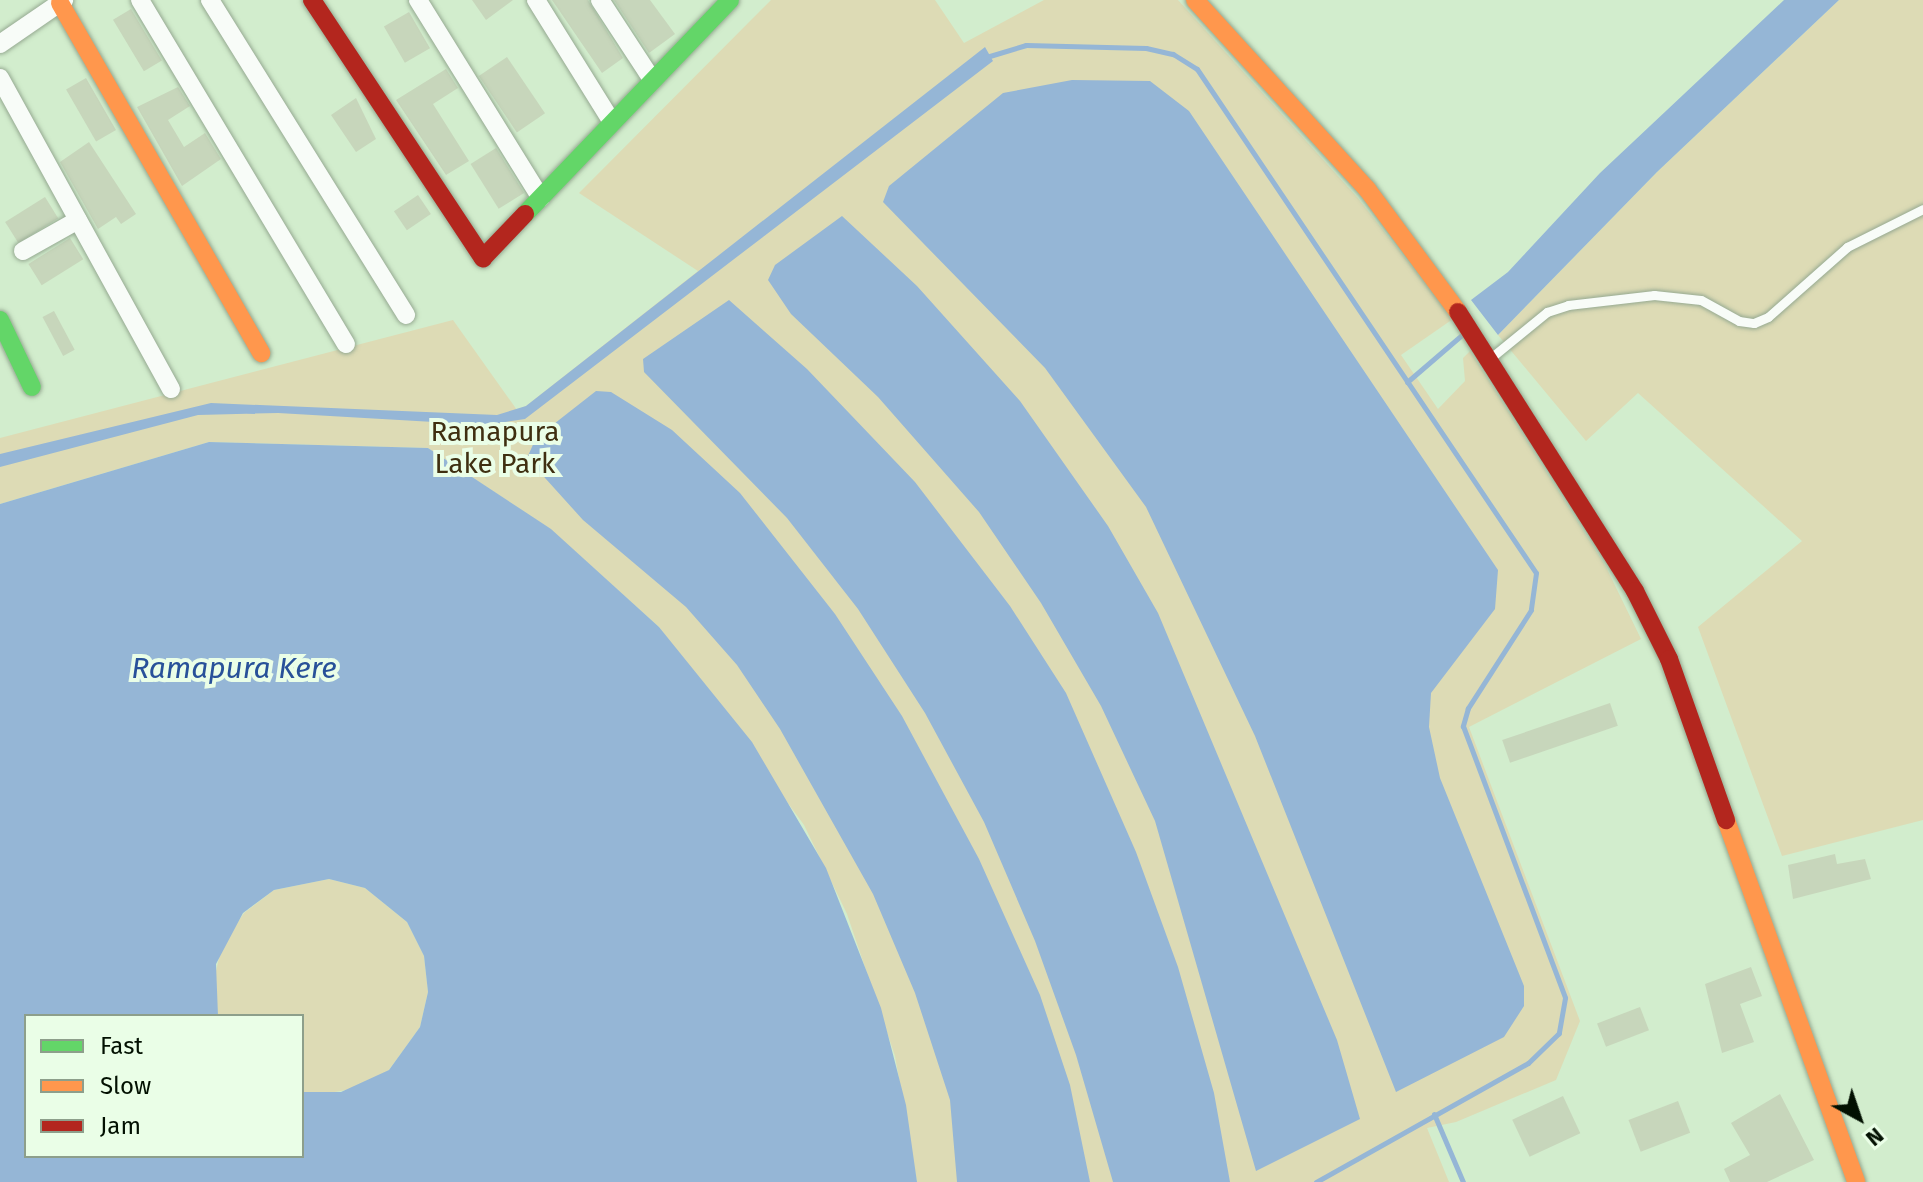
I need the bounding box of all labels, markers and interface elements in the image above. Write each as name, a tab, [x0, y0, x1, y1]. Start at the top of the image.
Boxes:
park label: Ramapura Lake Park	[430, 415, 560, 481]
water label: Ramapura Kere	[131, 650, 337, 686]
legend	[24, 1014, 304, 1158]
text: Fast	[100, 1032, 143, 1060]
text: Slow	[100, 1072, 151, 1100]
north arrow	[1819, 1078, 1899, 1158]
text: Jam	[100, 1112, 141, 1140]
text: N	[1860, 1122, 1889, 1152]

